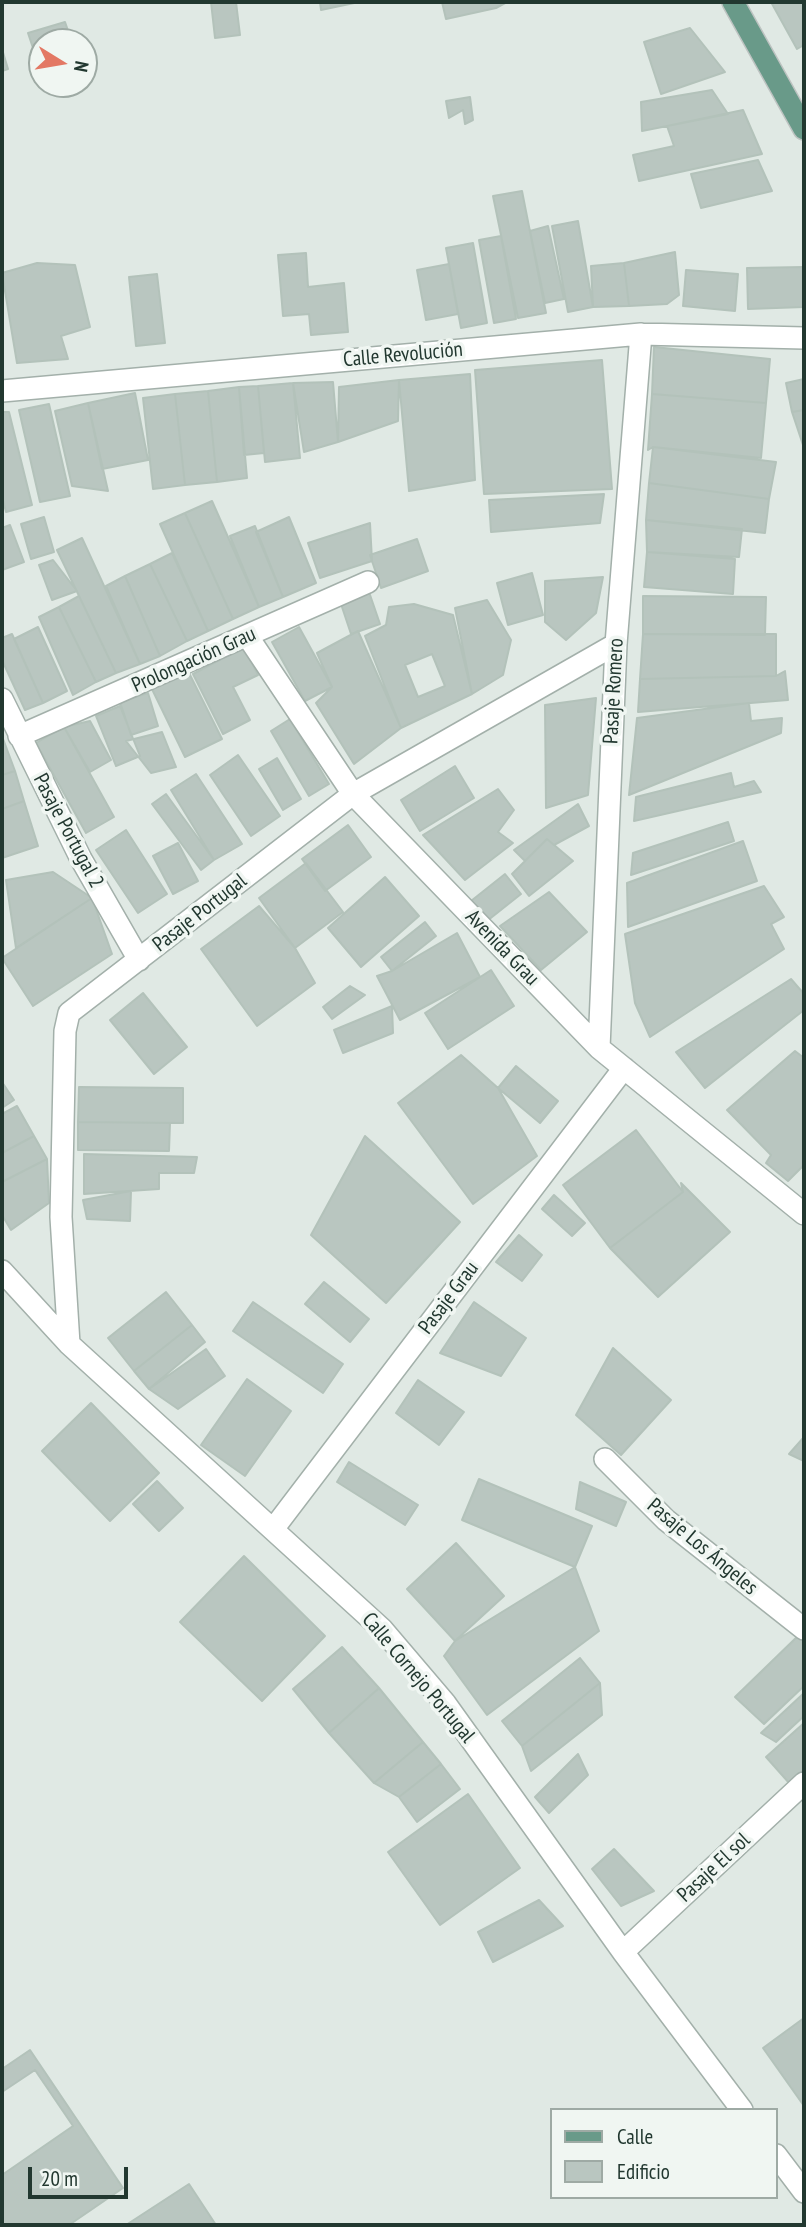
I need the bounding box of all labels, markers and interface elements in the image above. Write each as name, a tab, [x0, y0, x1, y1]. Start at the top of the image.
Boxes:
north arrow	[28, 28, 98, 98]
text: N	[69, 59, 94, 74]
street label: Calle Revolución	[342, 337, 464, 373]
street label: Prolongación Grau	[128, 621, 260, 699]
street label: Pasaje Romero	[599, 637, 629, 745]
street label: Pasaje Portugal 2	[27, 770, 109, 892]
street label: Pasaje Portugal	[148, 869, 252, 957]
street label: Avenida Grau	[460, 905, 544, 991]
street label: Pasaje Grau	[414, 1257, 484, 1339]
street label: Pasaje Los Ángeles	[642, 1494, 762, 1600]
street label: Calle Cornejo Portugal	[356, 1608, 480, 1748]
street label: Pasaje El sol	[673, 1828, 755, 1908]
legend	[550, 2108, 778, 2199]
text: Calle	[617, 2123, 653, 2150]
scale bar	[32, 2154, 131, 2198]
text: Edificio	[617, 2158, 670, 2185]
text: 20 m	[41, 2165, 78, 2192]

